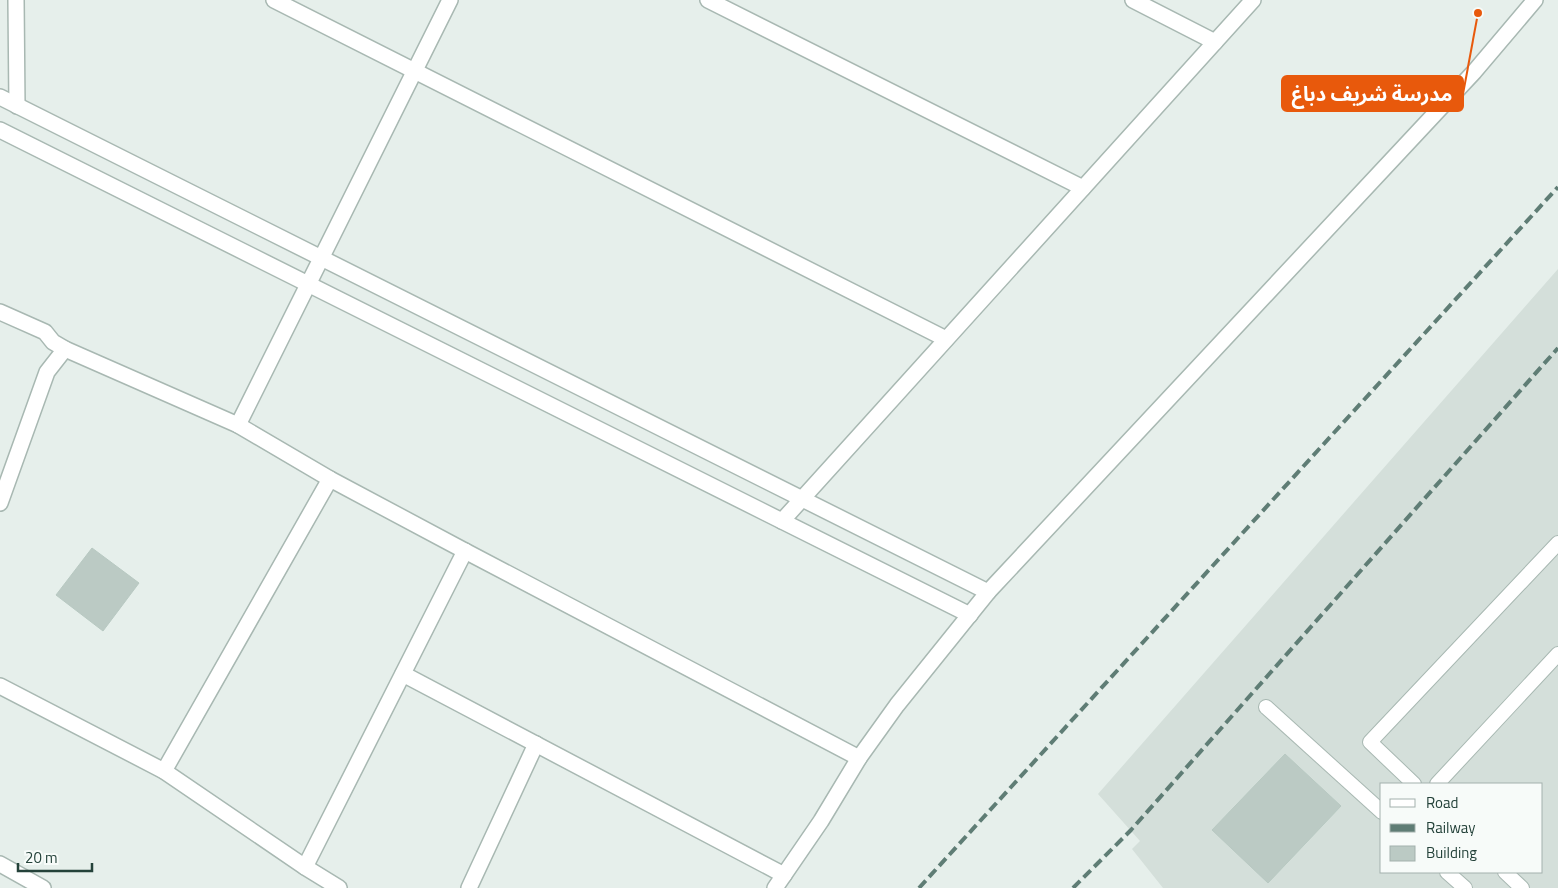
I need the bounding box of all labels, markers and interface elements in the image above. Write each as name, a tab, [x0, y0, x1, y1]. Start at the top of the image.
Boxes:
callout: مدرسة شريف دباغ	[1282, 76, 1463, 111]
text: مدرسة شريف دباغ	[1292, 78, 1452, 109]
legend	[1380, 783, 1543, 873]
text: Road	[1426, 791, 1458, 814]
text: Railway	[1426, 816, 1476, 839]
scale bar	[18, 840, 91, 872]
text: Building	[1426, 841, 1477, 864]
text: 20 m	[25, 846, 58, 869]

